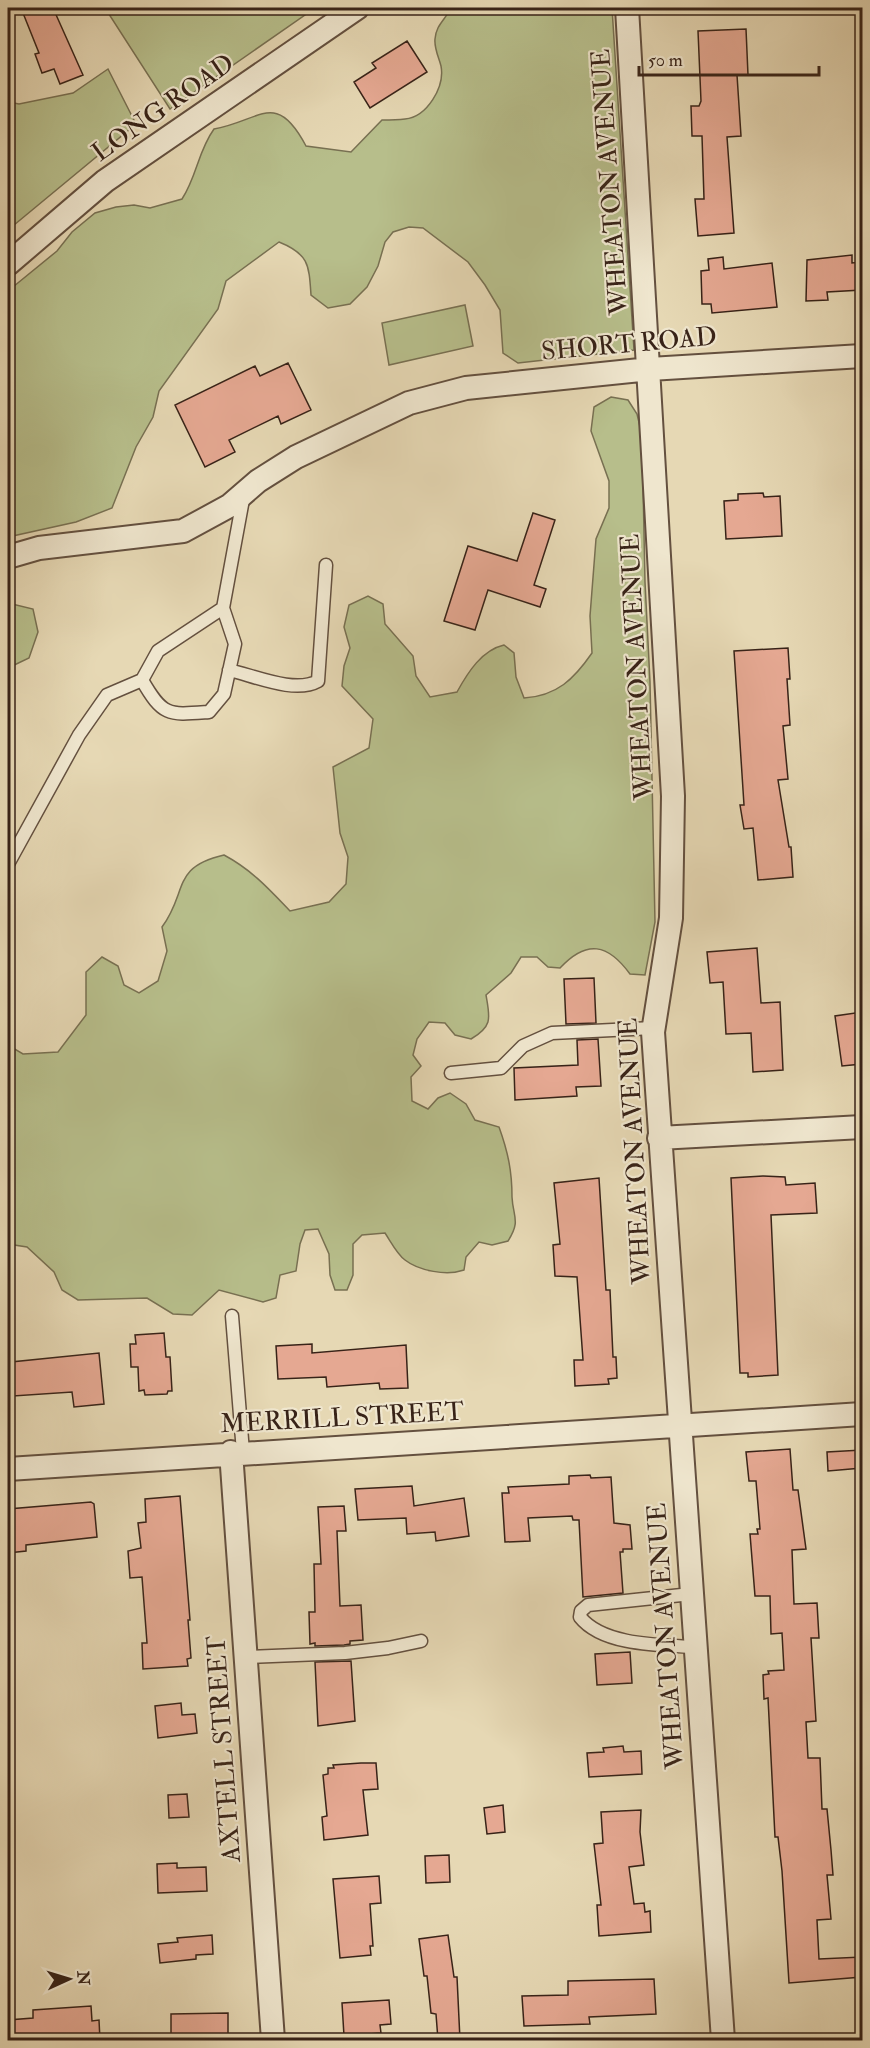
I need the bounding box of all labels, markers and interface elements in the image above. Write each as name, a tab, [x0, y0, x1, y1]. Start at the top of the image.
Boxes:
scale bar	[639, 39, 819, 77]
street label: LONG ROAD	[86, 47, 240, 169]
street label: WHEATON AVENUE	[585, 48, 635, 317]
text: 50 m	[648, 49, 683, 72]
street label: SHORT ROAD	[540, 320, 718, 368]
street label: WHEATON AVENUE	[614, 533, 660, 802]
street label: WHEATON AVENUE	[612, 1017, 658, 1286]
street label: MERRILL STREET	[219, 1396, 465, 1440]
street label: WHEATON AVENUE	[641, 1502, 691, 1771]
street label: AXTELL STREET	[200, 1635, 248, 1864]
north arrow	[39, 1949, 99, 2009]
text: N	[72, 1969, 93, 1987]

